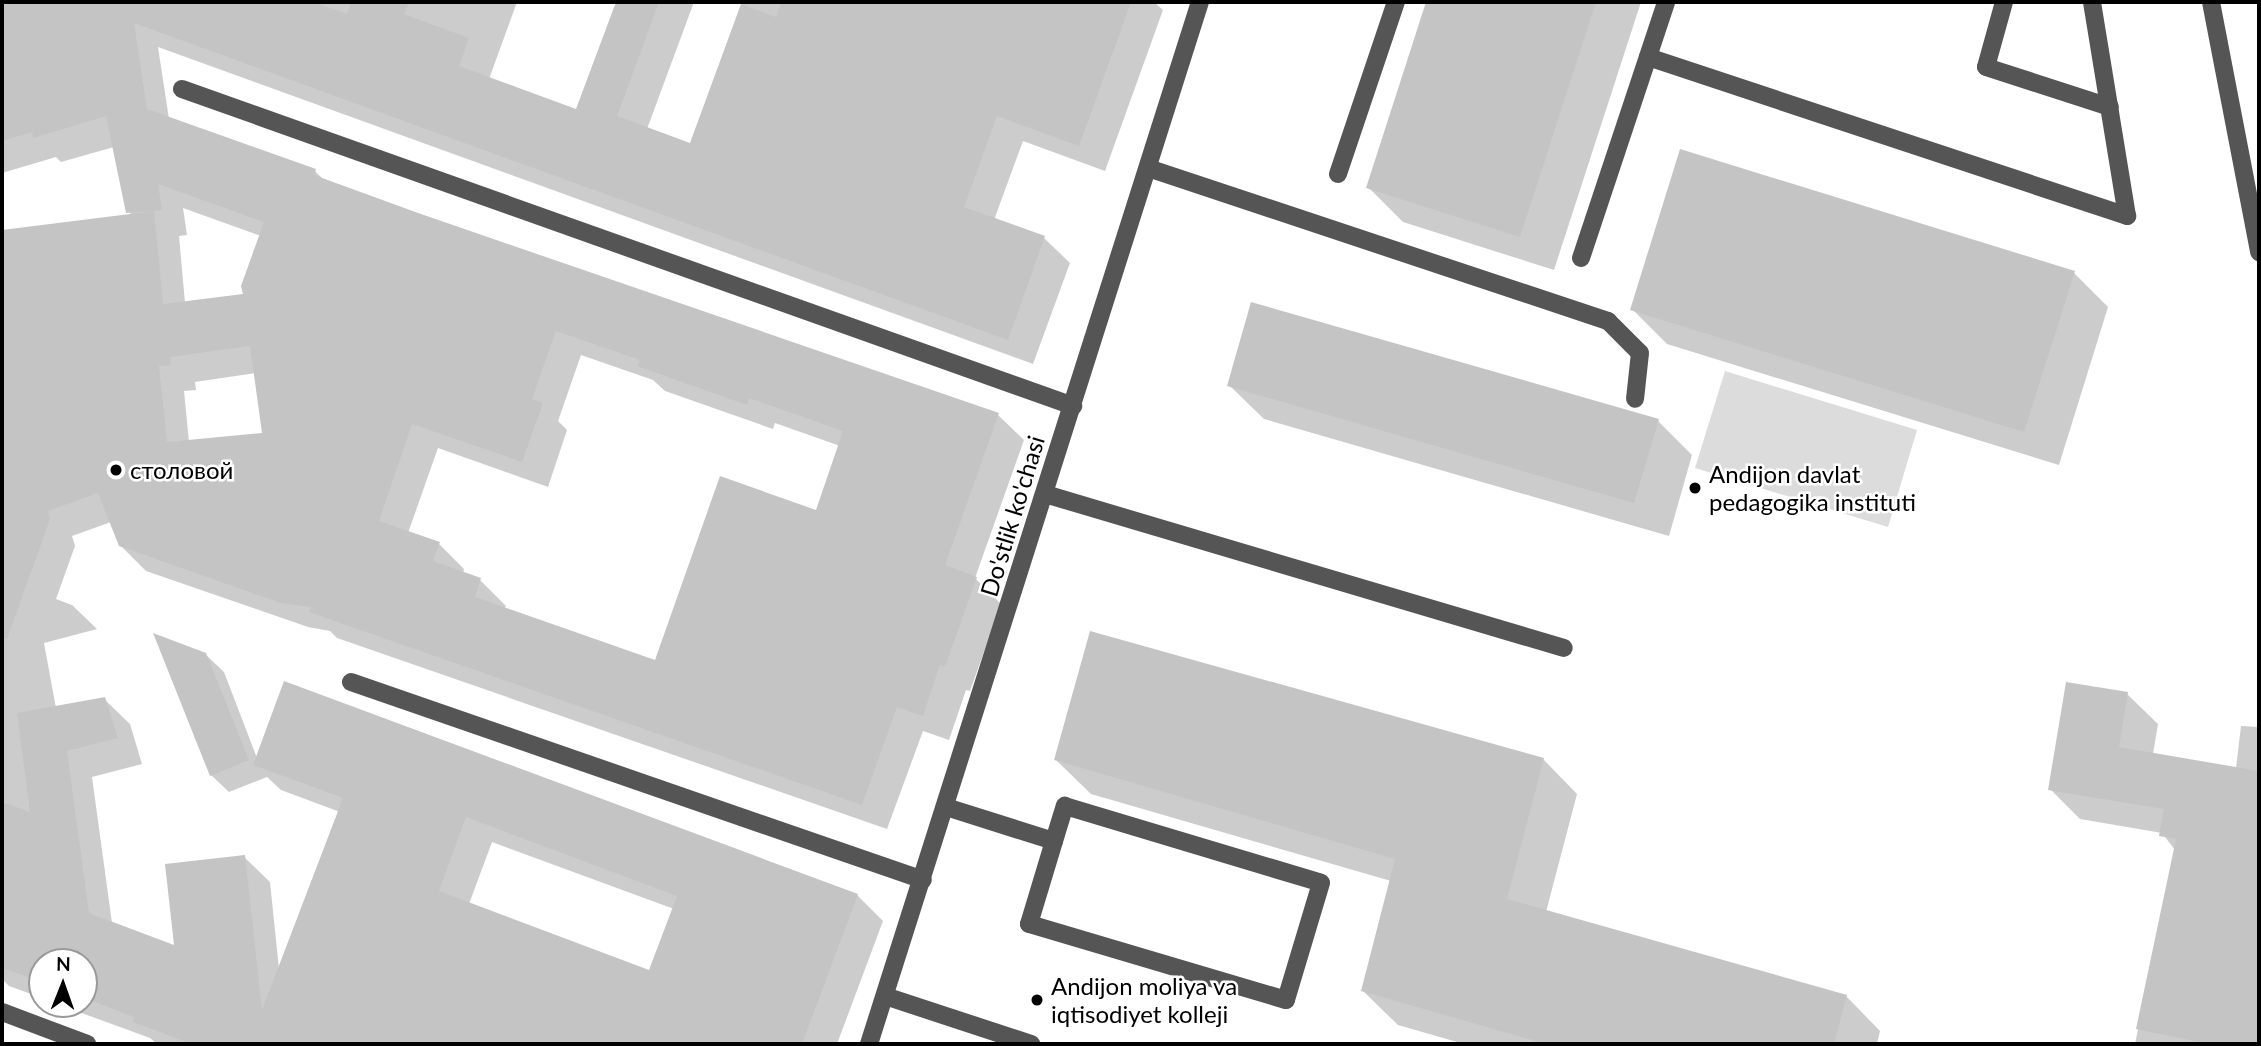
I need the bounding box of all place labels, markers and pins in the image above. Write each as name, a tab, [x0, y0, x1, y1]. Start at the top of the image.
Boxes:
place label: столовой	[130, 456, 233, 484]
place label: Andijon davlat pedagogika instituti	[1709, 460, 1916, 516]
marker: столовой	[108, 462, 124, 478]
marker: Andijon davlat pedagogika instituti	[1687, 480, 1703, 496]
place label: Andijon moliya va iqtisodiyet kolleji	[1051, 972, 1238, 1028]
marker: Andijon moliya va iqtisodiyet kolleji	[1029, 992, 1045, 1008]

